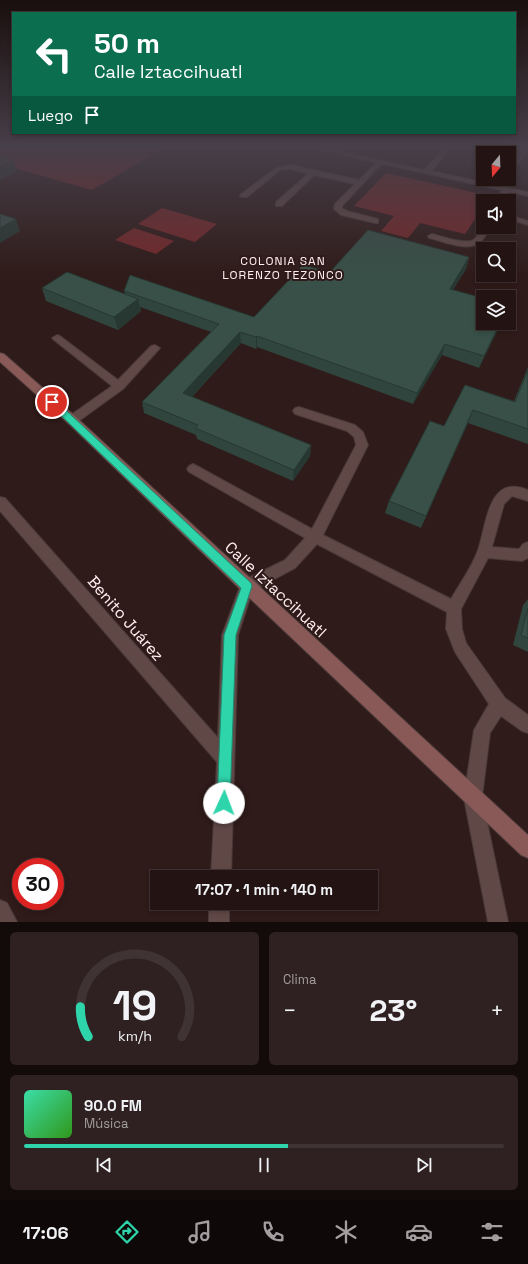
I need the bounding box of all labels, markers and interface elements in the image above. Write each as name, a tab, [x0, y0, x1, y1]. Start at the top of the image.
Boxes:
text: 50 m	[94, 25, 160, 61]
icon: left	[28, 28, 80, 80]
text: Calle Iztaccihuatl	[94, 60, 242, 83]
icon: arrive	[81, 104, 103, 126]
text: Luego	[28, 106, 73, 125]
north arrow	[476, 146, 516, 186]
map controls	[476, 146, 516, 330]
button: sound	[476, 194, 516, 234]
button: search	[476, 242, 516, 282]
district label: COLONIA SAN LORENZO TEZONCO	[222, 253, 344, 283]
button: layers	[476, 290, 516, 330]
pin	[35, 385, 69, 419]
icon: arrive	[41, 391, 63, 413]
street label: Calle Iztaccihuatl	[220, 537, 331, 642]
street label: Benito Juárez	[83, 571, 168, 665]
position arrow	[203, 782, 245, 824]
speed limit sign: 30	[12, 858, 64, 910]
text: 17:07 · 1 min · 140 m	[195, 880, 333, 899]
text: Clima	[283, 971, 316, 988]
text: 19	[112, 978, 157, 1031]
text: 23°	[370, 991, 417, 1030]
text: −	[283, 996, 297, 1024]
text: +	[490, 996, 504, 1024]
text: km/h	[117, 1026, 152, 1044]
text: 90.0 FM	[84, 1096, 142, 1115]
text: Música	[84, 1115, 129, 1132]
icon: previous	[93, 1154, 115, 1176]
icon: pause	[253, 1154, 275, 1176]
icon: next	[413, 1154, 435, 1176]
icon: directions	[113, 1218, 141, 1246]
icon: music	[186, 1218, 214, 1246]
icon: phone	[259, 1218, 287, 1246]
icon: climate	[332, 1218, 360, 1246]
icon: car	[405, 1218, 433, 1246]
icon: filters	[478, 1218, 506, 1246]
text: 17:06	[22, 1221, 69, 1244]

